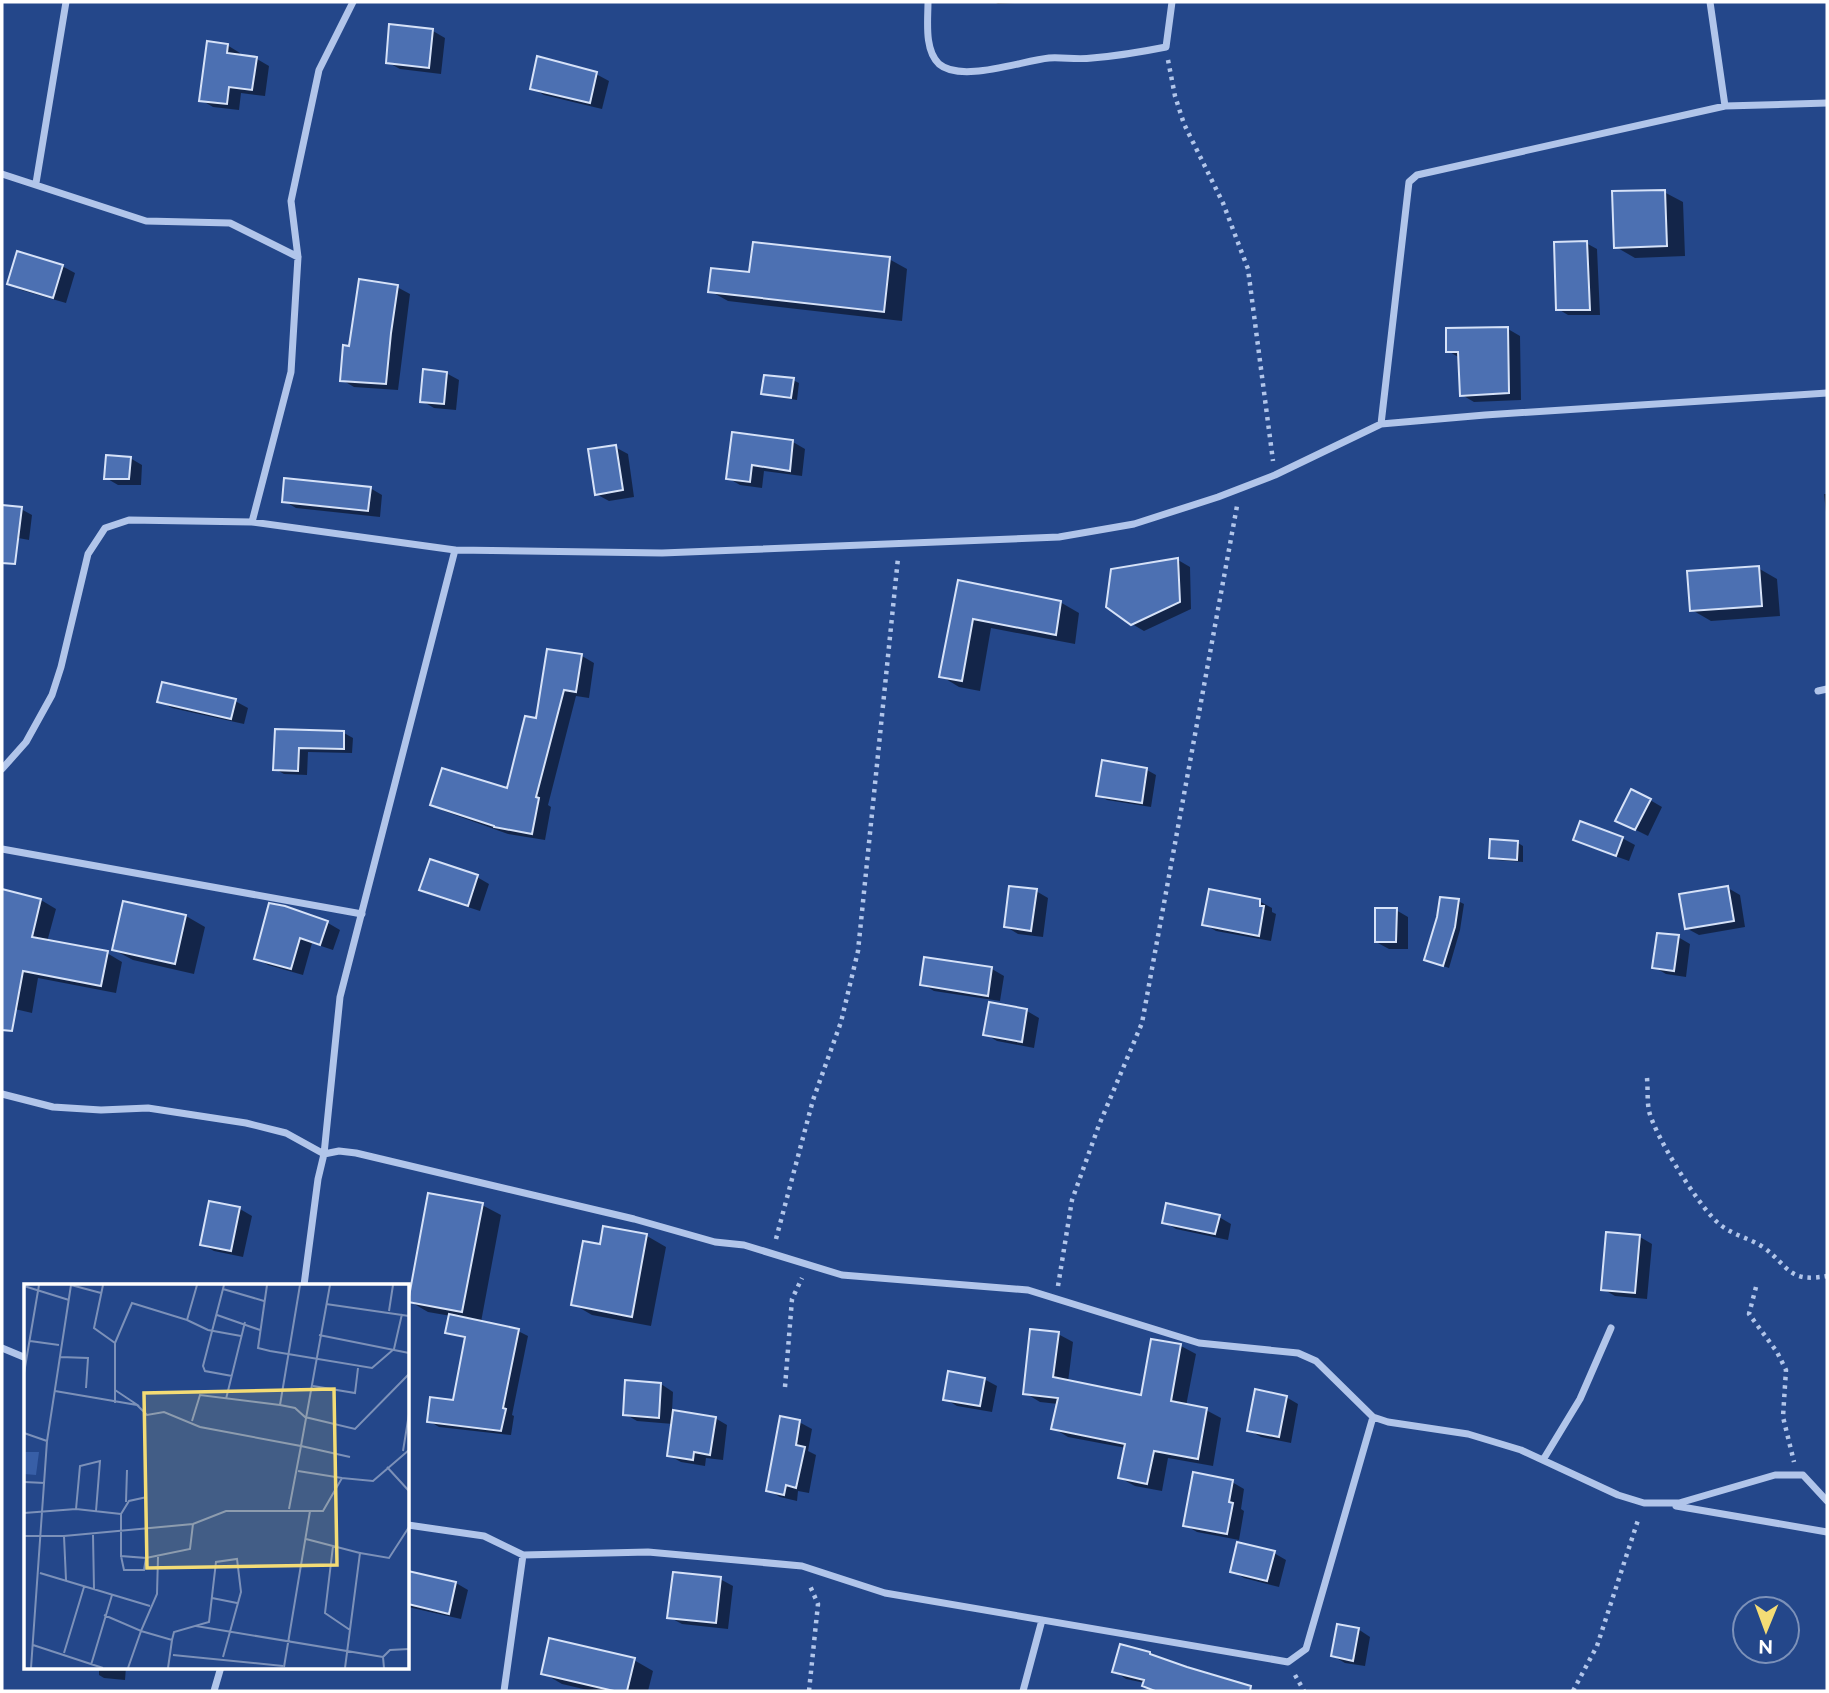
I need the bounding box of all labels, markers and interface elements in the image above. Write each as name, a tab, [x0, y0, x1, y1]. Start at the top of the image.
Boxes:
inset map	[24, 1284, 410, 1668]
north arrow	[1731, 1595, 1801, 1665]
text: N	[1758, 1636, 1773, 1658]

